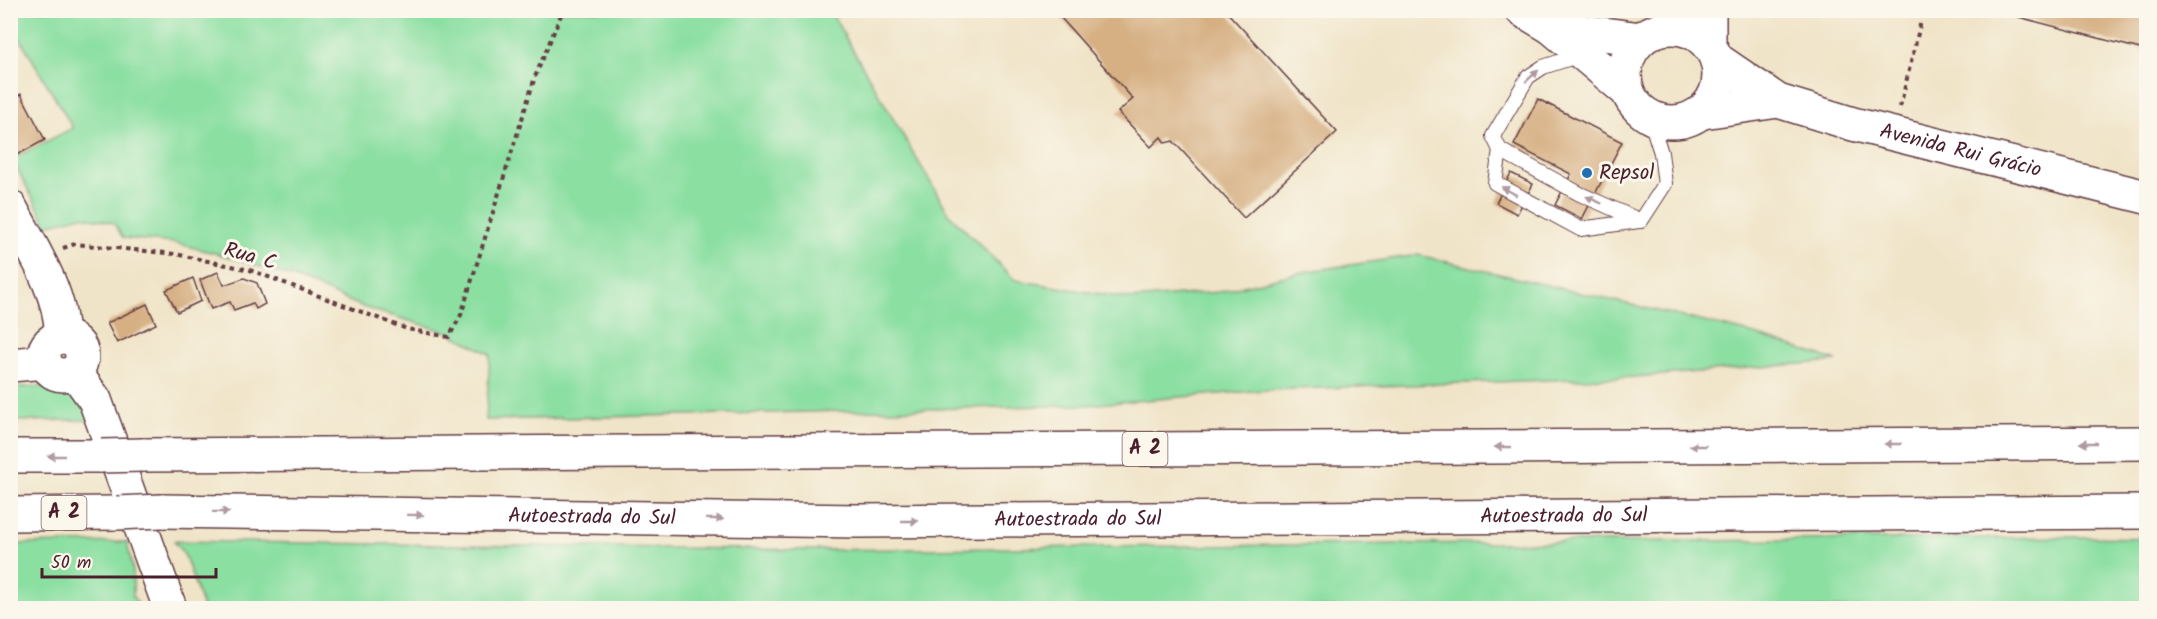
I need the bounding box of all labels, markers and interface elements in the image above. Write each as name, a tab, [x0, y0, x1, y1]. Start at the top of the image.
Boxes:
one-way arrow	[1524, 70, 1539, 83]
street label: Avenida Rui Grácio	[1876, 115, 2045, 187]
place label: Repsol	[1599, 157, 1654, 190]
marker: Repsol	[1580, 166, 1594, 180]
one-way arrow	[1500, 186, 1517, 196]
one-way arrow	[1584, 195, 1602, 205]
street label: Rua C	[220, 234, 280, 280]
road number: A 2	[1122, 432, 1168, 466]
one-way arrow	[2079, 438, 2098, 448]
one-way arrow	[1884, 439, 1903, 449]
one-way arrow	[1689, 441, 1708, 451]
one-way arrow	[1494, 442, 1513, 452]
one-way arrow	[46, 451, 65, 461]
road number: A 2	[42, 496, 86, 530]
street label: Autoestrada do Sul	[508, 499, 676, 535]
street label: Autoestrada do Sul	[1480, 499, 1648, 533]
street label: Autoestrada do Sul	[994, 502, 1162, 537]
one-way arrow	[211, 507, 230, 517]
one-way arrow	[406, 510, 425, 520]
one-way arrow	[706, 514, 725, 524]
one-way arrow	[901, 516, 920, 526]
scale bar	[42, 541, 216, 579]
text: 50 m	[51, 549, 91, 578]

